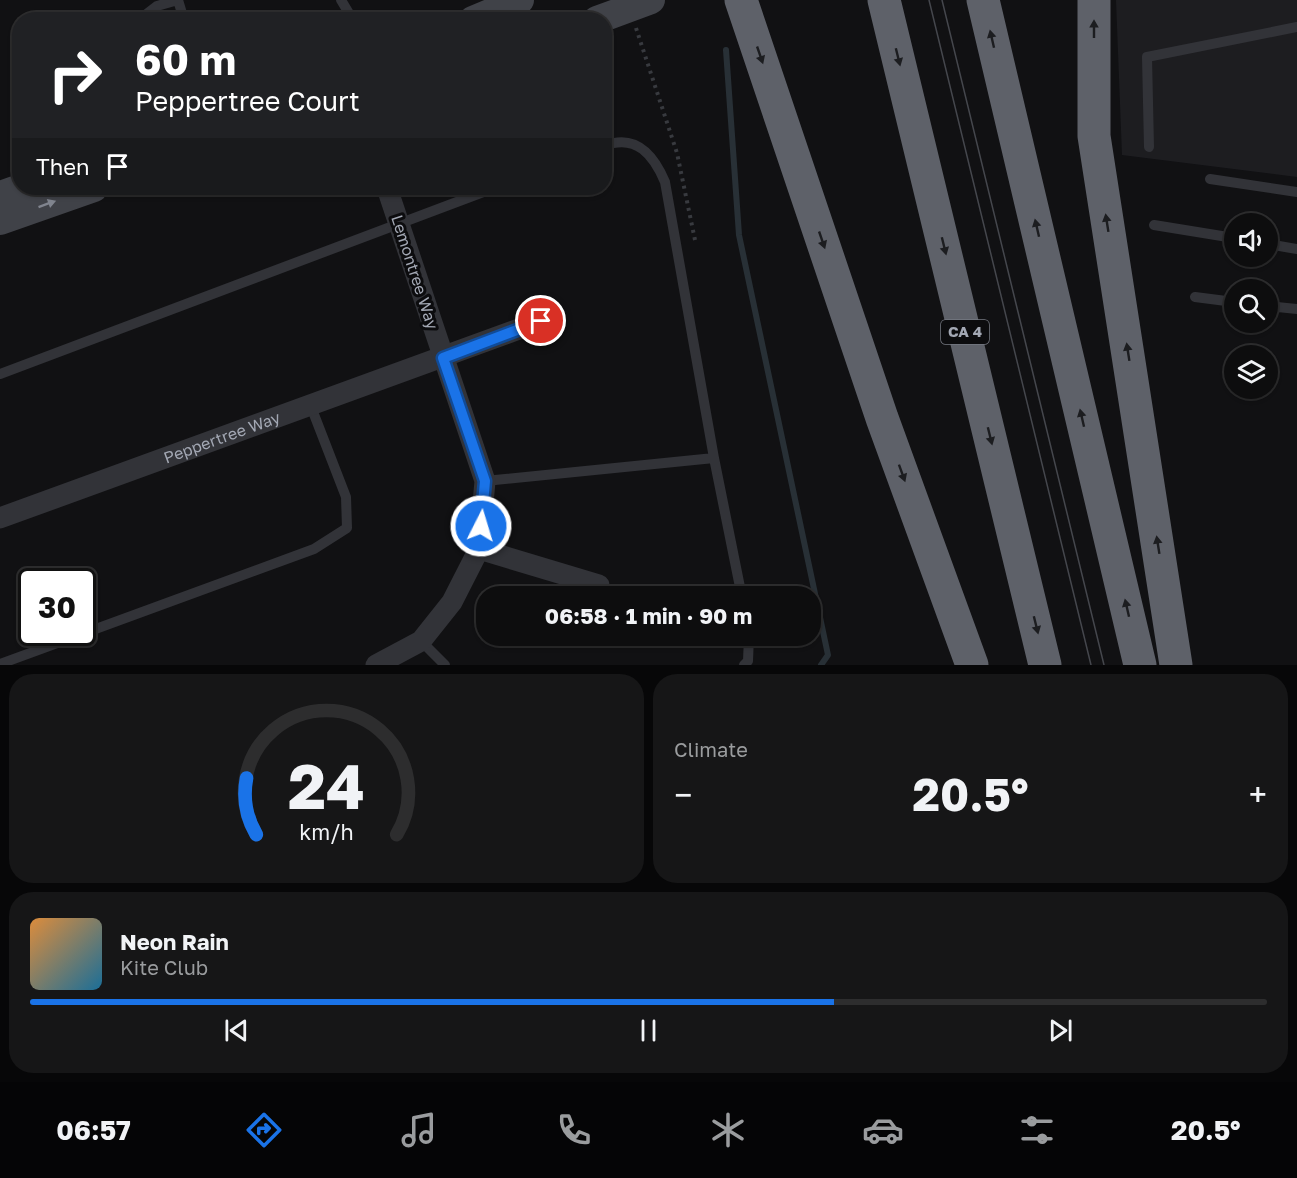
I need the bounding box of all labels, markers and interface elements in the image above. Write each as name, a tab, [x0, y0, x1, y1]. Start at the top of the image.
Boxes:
one-way arrow	[1089, 19, 1099, 38]
one-way arrow	[987, 29, 997, 48]
text: 60 m	[135, 34, 236, 84]
icon: right	[36, 36, 114, 114]
one-way arrow	[756, 46, 765, 64]
one-way arrow	[893, 48, 903, 66]
text: Peppertree Court	[135, 85, 360, 117]
icon: arrive	[101, 150, 134, 183]
text: Then	[36, 153, 89, 180]
one-way arrow	[38, 199, 56, 209]
street label: Lemontree Way	[387, 212, 443, 332]
one-way arrow	[1103, 213, 1112, 232]
map controls	[1224, 213, 1278, 399]
button: sound	[1224, 213, 1278, 267]
one-way arrow	[1032, 219, 1041, 238]
one-way arrow	[818, 231, 828, 249]
one-way arrow	[939, 237, 949, 256]
button: search	[1224, 279, 1278, 333]
pin	[515, 295, 566, 346]
icon: arrive	[524, 304, 557, 337]
road number: CA 4	[941, 320, 989, 344]
one-way arrow	[1123, 343, 1132, 362]
button: layers	[1224, 345, 1278, 399]
street label: Peppertree Way	[161, 407, 283, 468]
one-way arrow	[1076, 409, 1086, 427]
one-way arrow	[985, 427, 995, 445]
one-way arrow	[898, 464, 908, 482]
position arrow	[449, 494, 513, 558]
one-way arrow	[1153, 535, 1162, 554]
speed limit sign: 30	[18, 568, 96, 646]
one-way arrow	[1121, 599, 1131, 617]
text: 06:58 · 1 min · 90 m	[545, 602, 752, 629]
one-way arrow	[1031, 616, 1041, 635]
text: Climate	[674, 737, 748, 761]
text: 24	[288, 748, 365, 823]
text: 20.5°	[912, 767, 1029, 821]
text: −	[674, 775, 692, 814]
text: +	[1249, 775, 1267, 814]
text: km/h	[299, 820, 354, 846]
text: Neon Rain	[120, 928, 229, 955]
text: Kite Club	[120, 955, 208, 979]
icon: previous	[220, 1014, 253, 1047]
icon: pause	[632, 1014, 665, 1047]
icon: next	[1044, 1014, 1077, 1047]
icon: directions	[243, 1109, 285, 1151]
icon: music	[398, 1109, 440, 1151]
icon: phone	[553, 1109, 595, 1151]
icon: climate	[707, 1109, 749, 1151]
icon: car	[862, 1109, 904, 1151]
icon: filters	[1016, 1109, 1058, 1151]
text: 06:57	[56, 1114, 131, 1146]
text: 20.5°	[1171, 1114, 1241, 1146]

